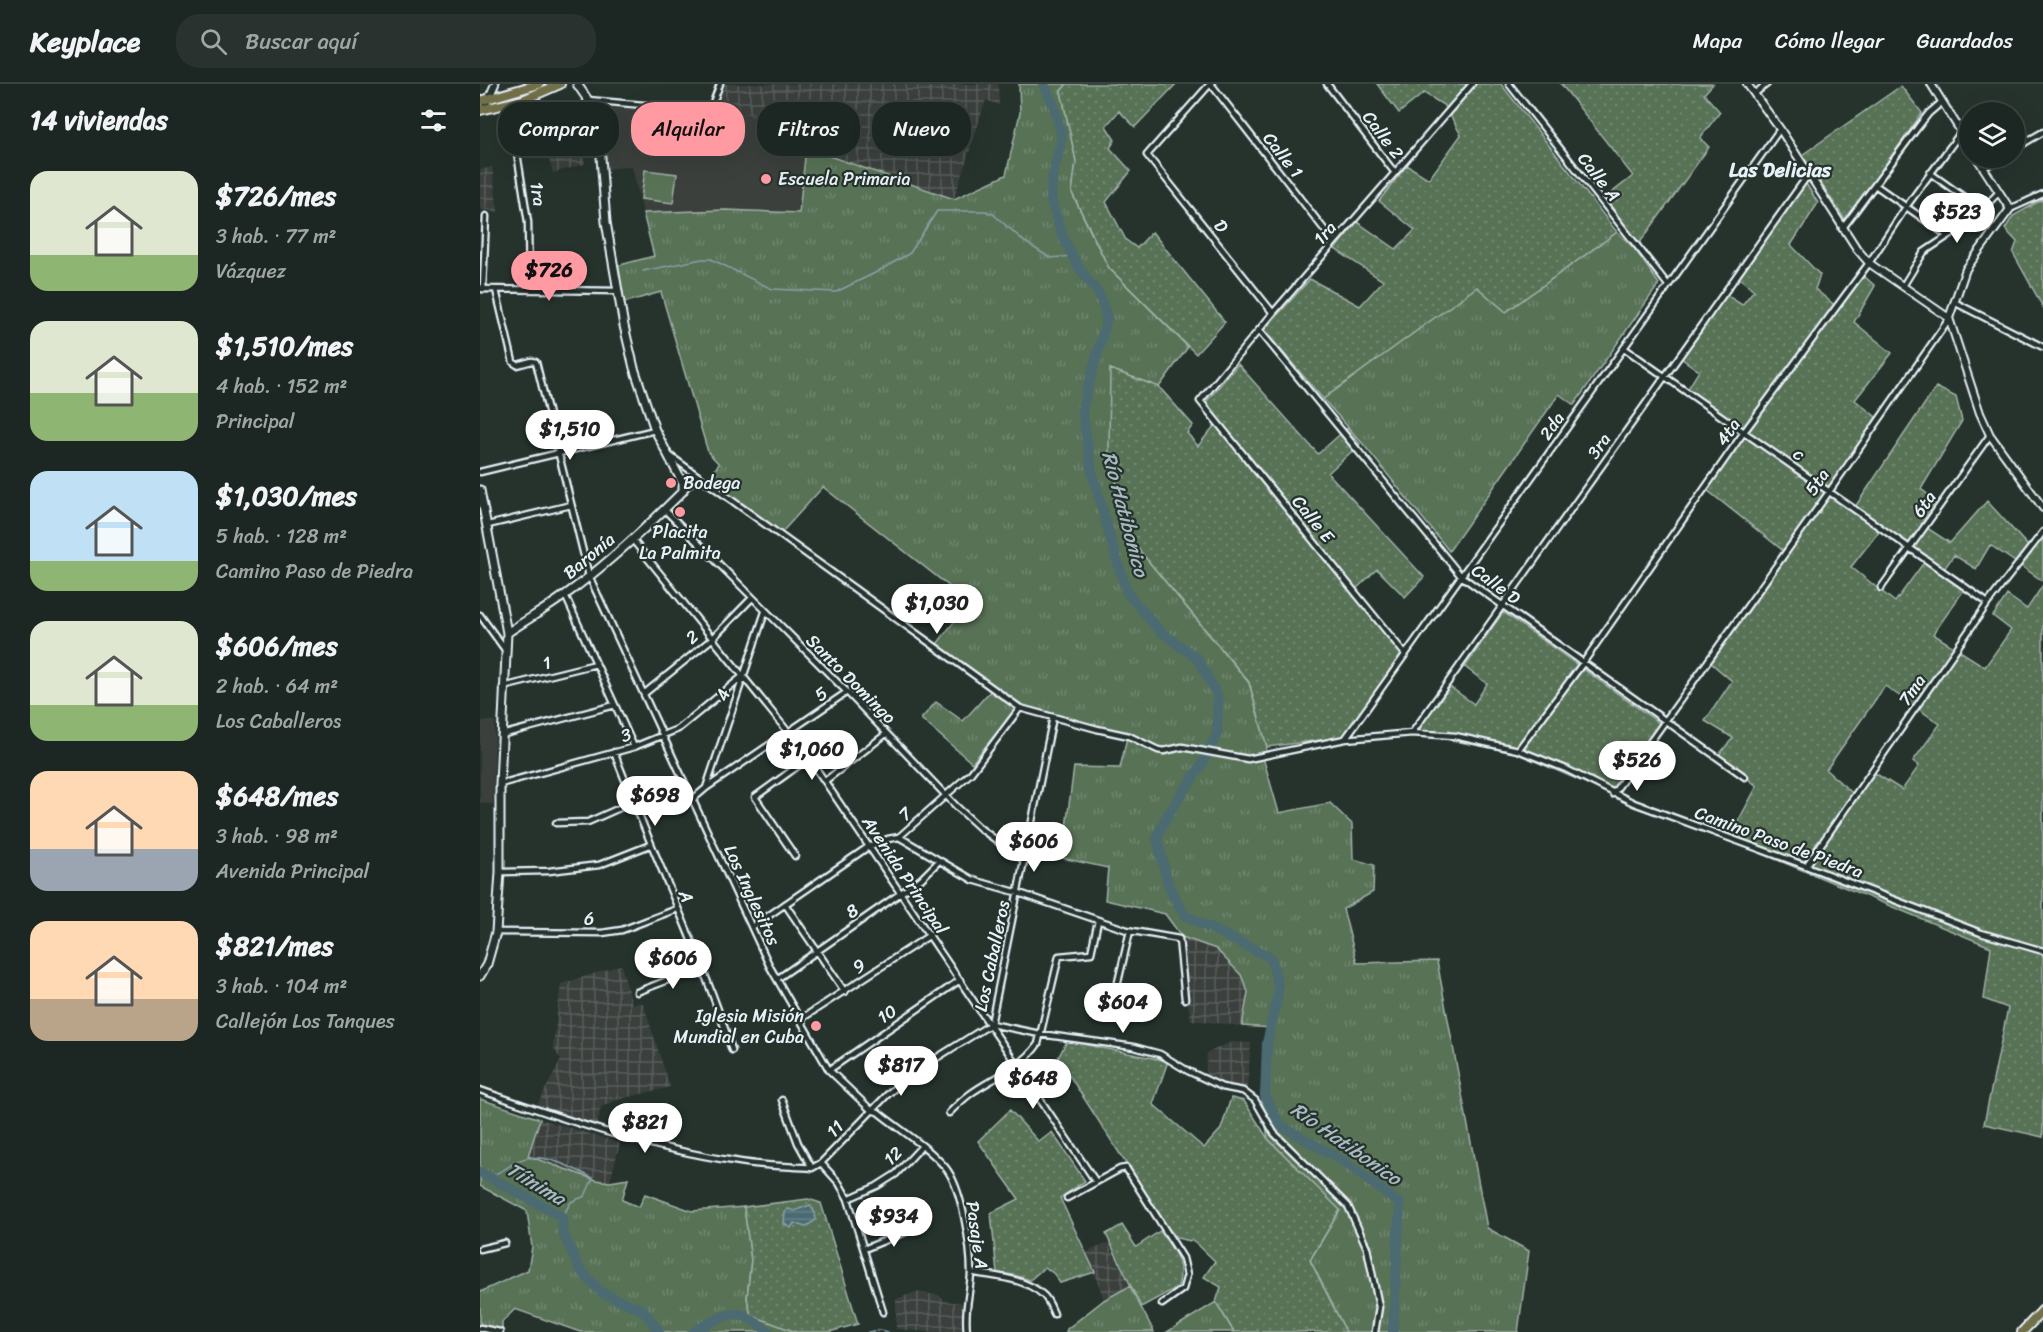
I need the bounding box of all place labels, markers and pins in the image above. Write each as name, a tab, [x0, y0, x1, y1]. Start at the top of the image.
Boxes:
place label: Escuela Primaria	[778, 163, 911, 195]
marker: Escuela Primaria	[759, 172, 773, 186]
pin: $523	[1921, 193, 1993, 244]
pin: $726	[513, 251, 585, 302]
pin: $1,510	[521, 410, 619, 461]
place label: Bodega	[683, 467, 740, 499]
marker: Bodega	[664, 476, 678, 490]
marker: Placita La Palmita	[673, 505, 687, 519]
place label: Placita La Palmita	[639, 516, 721, 569]
pin: $1,030	[888, 584, 986, 635]
pin: $1,060	[763, 730, 861, 781]
pin: $526	[1601, 741, 1673, 792]
pin: $698	[619, 776, 691, 827]
pin: $606	[998, 822, 1070, 873]
pin: $606	[637, 939, 709, 990]
pin: $604	[1087, 983, 1159, 1034]
place label: Iglesia Misión Mundial en Cuba	[674, 1000, 804, 1053]
marker: Iglesia Misión Mundial en Cuba	[809, 1019, 823, 1033]
pin: $817	[865, 1046, 937, 1097]
pin: $648	[997, 1059, 1069, 1110]
pin: $821	[609, 1103, 681, 1154]
pin: $934	[858, 1197, 930, 1248]

